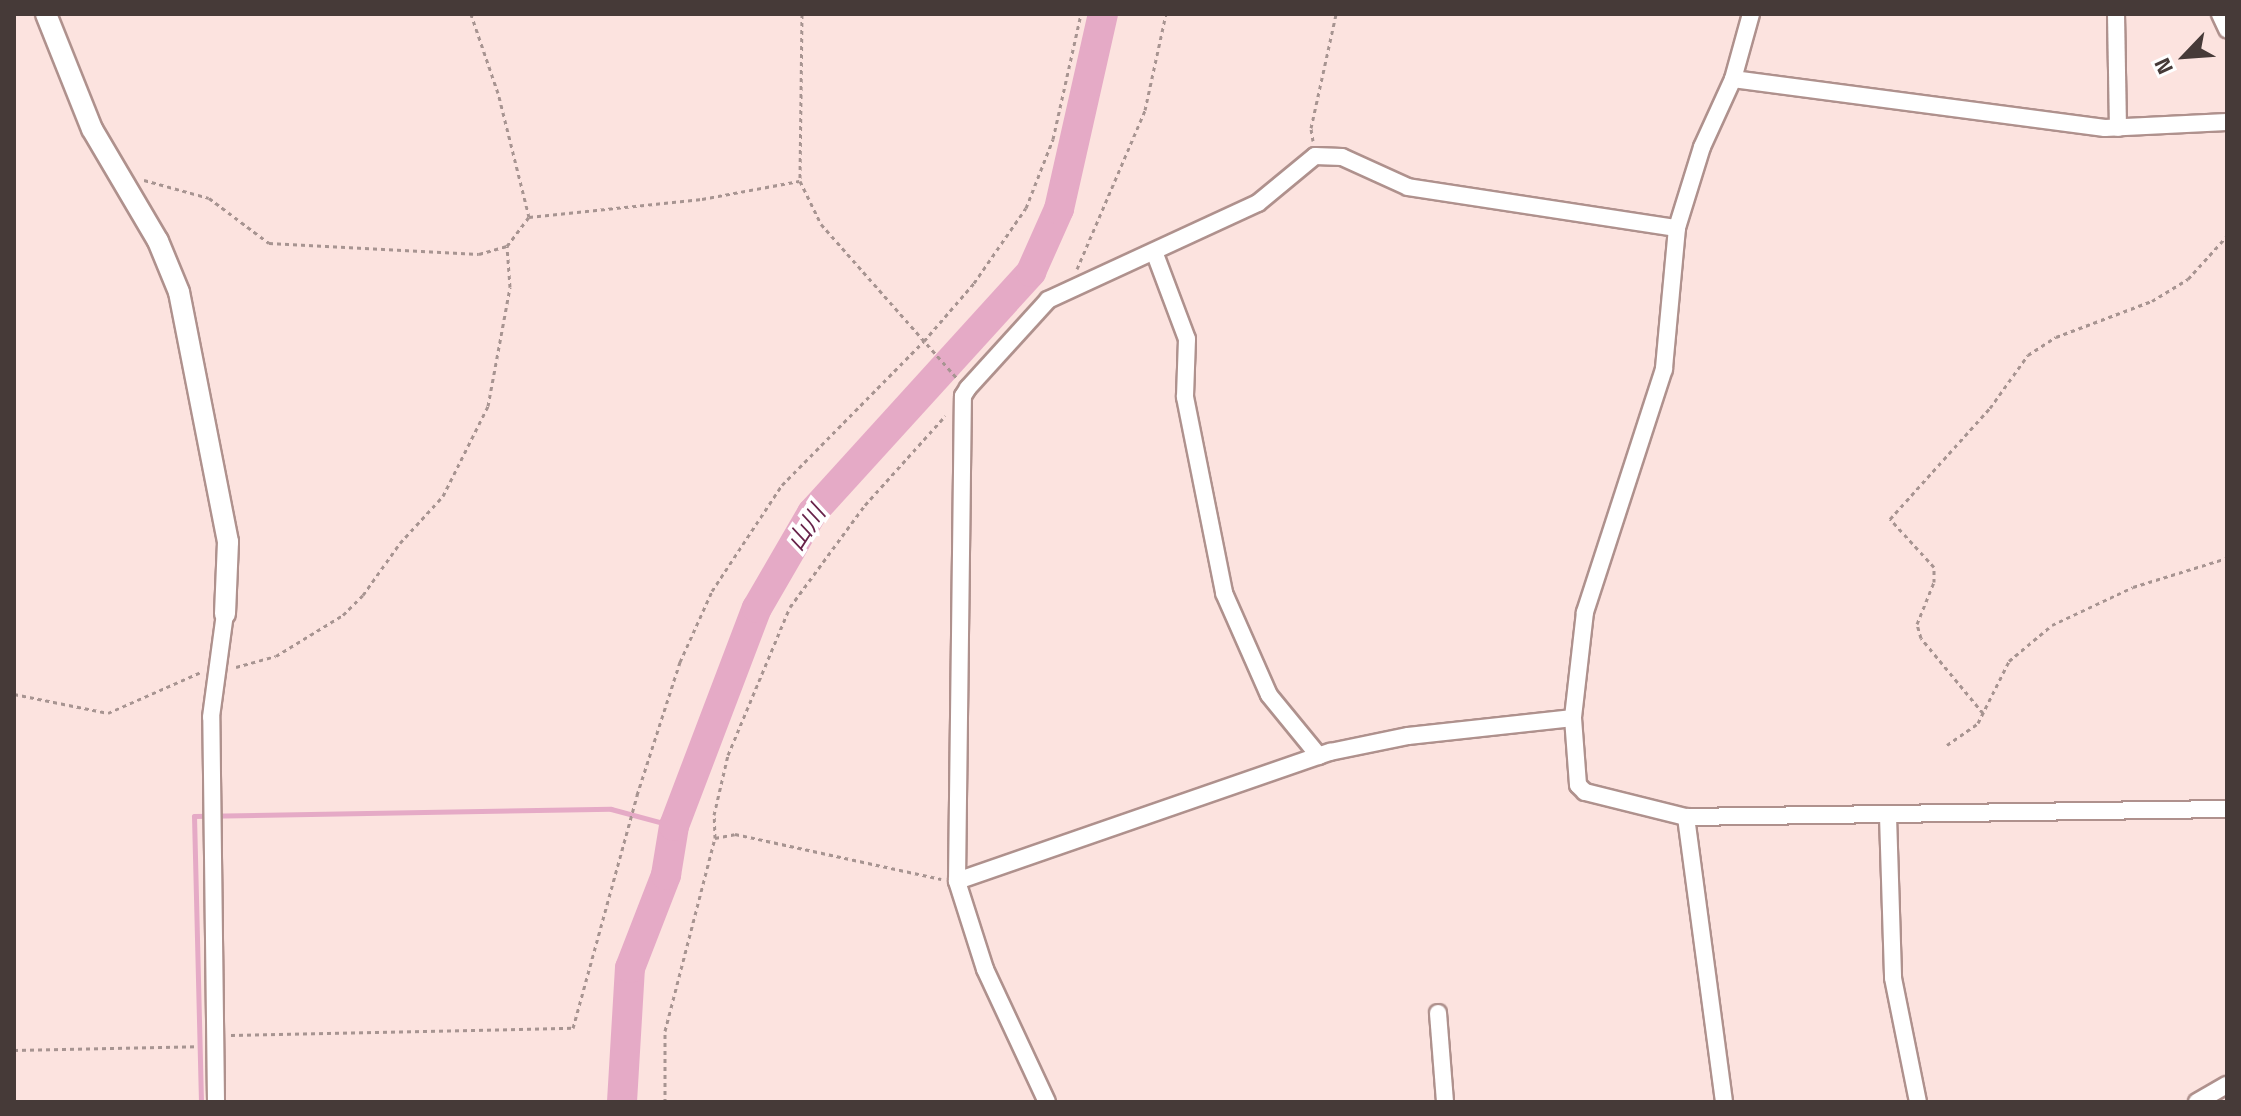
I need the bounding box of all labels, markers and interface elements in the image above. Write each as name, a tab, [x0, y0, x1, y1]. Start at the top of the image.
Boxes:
north arrow	[2145, 16, 2225, 96]
text: N	[2145, 52, 2182, 80]
water label: 山川	[781, 500, 831, 556]

